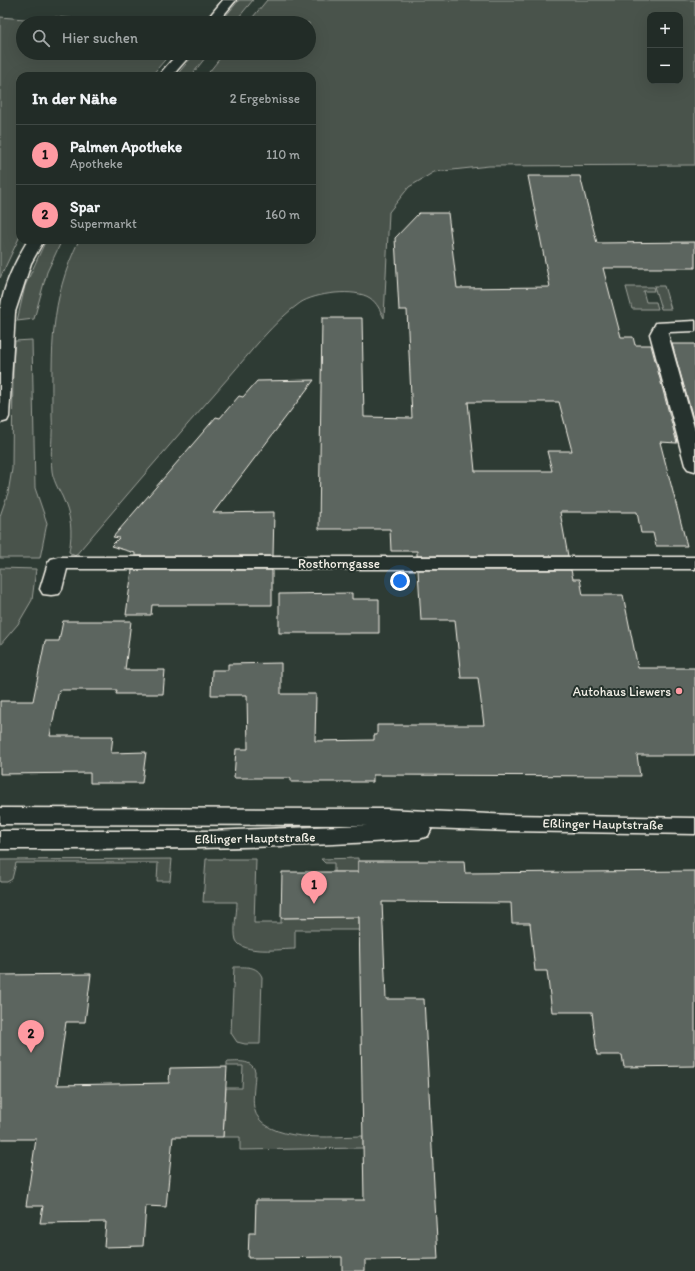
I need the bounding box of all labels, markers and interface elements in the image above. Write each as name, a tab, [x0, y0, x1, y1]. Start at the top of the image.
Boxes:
map controls	[647, 12, 683, 84]
button: +	[647, 12, 683, 48]
search box	[16, 16, 316, 60]
icon: search	[30, 27, 52, 49]
text: Hier suchen	[62, 29, 138, 47]
button: −	[647, 48, 683, 84]
text: In der Nähe	[32, 88, 117, 108]
text: 2 Ergebnisse	[230, 91, 300, 106]
text: Palmen Apotheke	[70, 138, 182, 156]
text: 1	[42, 147, 48, 162]
text: 110 m	[266, 147, 300, 162]
text: Apotheke	[70, 156, 123, 171]
text: Spar	[70, 198, 100, 216]
text: 2	[42, 207, 48, 222]
text: 160 m	[265, 207, 300, 222]
text: Supermarkt	[70, 216, 137, 231]
street label: Rosthorngasse	[298, 556, 380, 571]
your location	[390, 571, 410, 591]
place label: Autohaus Liewers	[573, 684, 671, 699]
marker: Autohaus Liewers	[674, 686, 684, 696]
street label: Eßlinger Hauptstraße	[543, 815, 663, 833]
street label: Eßlinger Hauptstraße	[195, 829, 315, 847]
pin: 1	[301, 871, 327, 904]
pin: 2	[18, 1020, 44, 1053]

